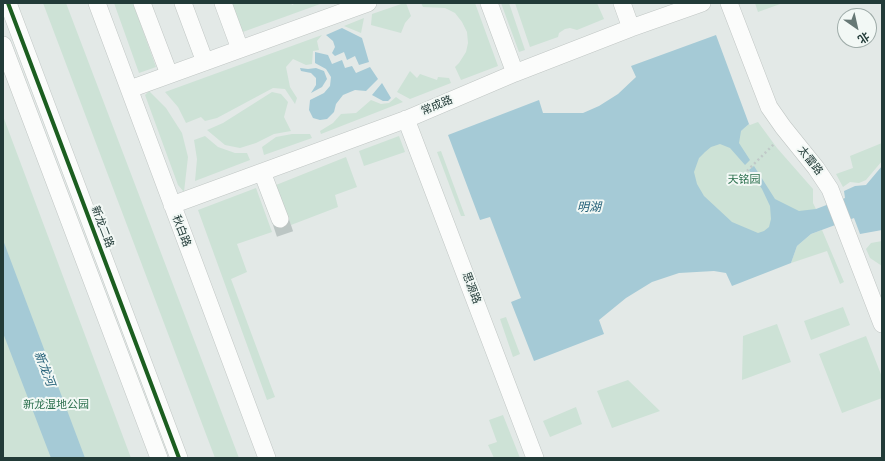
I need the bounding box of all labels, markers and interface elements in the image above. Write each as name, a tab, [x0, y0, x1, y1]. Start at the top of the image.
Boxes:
north arrow	[837, 8, 877, 48]
text: 北	[855, 29, 872, 46]
street label: 常成路	[419, 93, 455, 119]
street label: 太雷路	[795, 144, 825, 178]
park label: 天铭园	[728, 173, 760, 187]
water label: 明湖	[577, 201, 601, 215]
street label: 新龙二路	[88, 204, 116, 250]
street label: 秋白路	[169, 213, 193, 249]
street label: 思源路	[459, 270, 483, 306]
water label: 新龙河	[31, 350, 57, 388]
park label: 新龙湿地公园	[23, 398, 89, 412]

